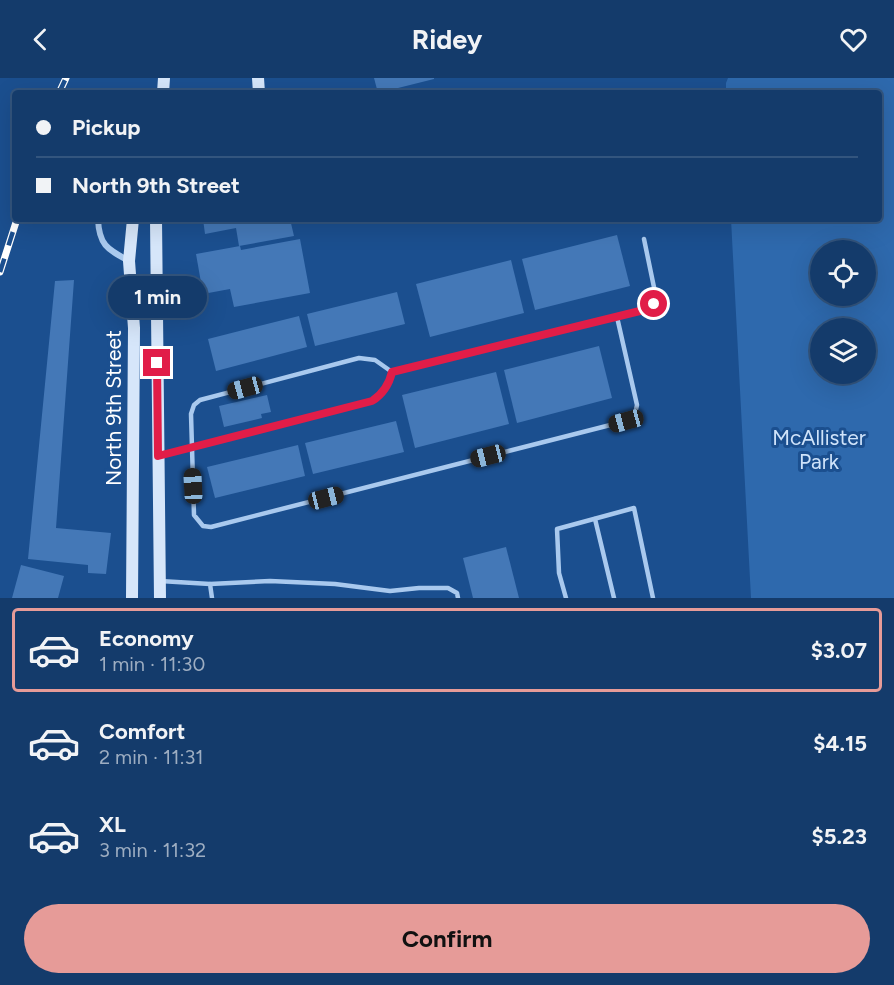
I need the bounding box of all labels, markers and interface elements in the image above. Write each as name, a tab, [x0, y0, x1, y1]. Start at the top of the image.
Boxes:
icon: back	[24, 23, 57, 56]
text: Ridey	[412, 23, 482, 56]
icon: heart	[837, 23, 870, 56]
text: Pickup	[72, 114, 141, 141]
text: North 9th Street	[72, 172, 240, 199]
map controls	[810, 240, 876, 384]
button: locate	[810, 240, 876, 306]
callout: 1 min	[108, 276, 207, 318]
text: 1 min	[134, 285, 181, 309]
route start	[640, 290, 667, 317]
button: layers	[810, 318, 876, 384]
street label: North 9th Street	[101, 330, 126, 486]
route end	[143, 349, 170, 376]
car	[225, 375, 265, 401]
car	[606, 408, 646, 434]
park label: McAllister Park	[772, 425, 866, 474]
car	[468, 443, 508, 469]
car	[183, 468, 203, 504]
car	[306, 485, 346, 511]
icon: car	[27, 623, 81, 677]
text: Economy	[99, 625, 194, 652]
text: $3.07	[811, 637, 867, 664]
text: 1 min · 11:30	[99, 652, 205, 676]
icon: car	[27, 716, 81, 770]
text: Comfort	[99, 718, 185, 745]
text: $4.15	[813, 730, 867, 757]
text: 2 min · 11:31	[99, 745, 204, 769]
icon: car	[27, 809, 81, 863]
text: XL	[99, 811, 126, 838]
text: $5.23	[812, 823, 867, 850]
text: 3 min · 11:32	[99, 838, 206, 862]
button: Confirm	[24, 904, 870, 973]

